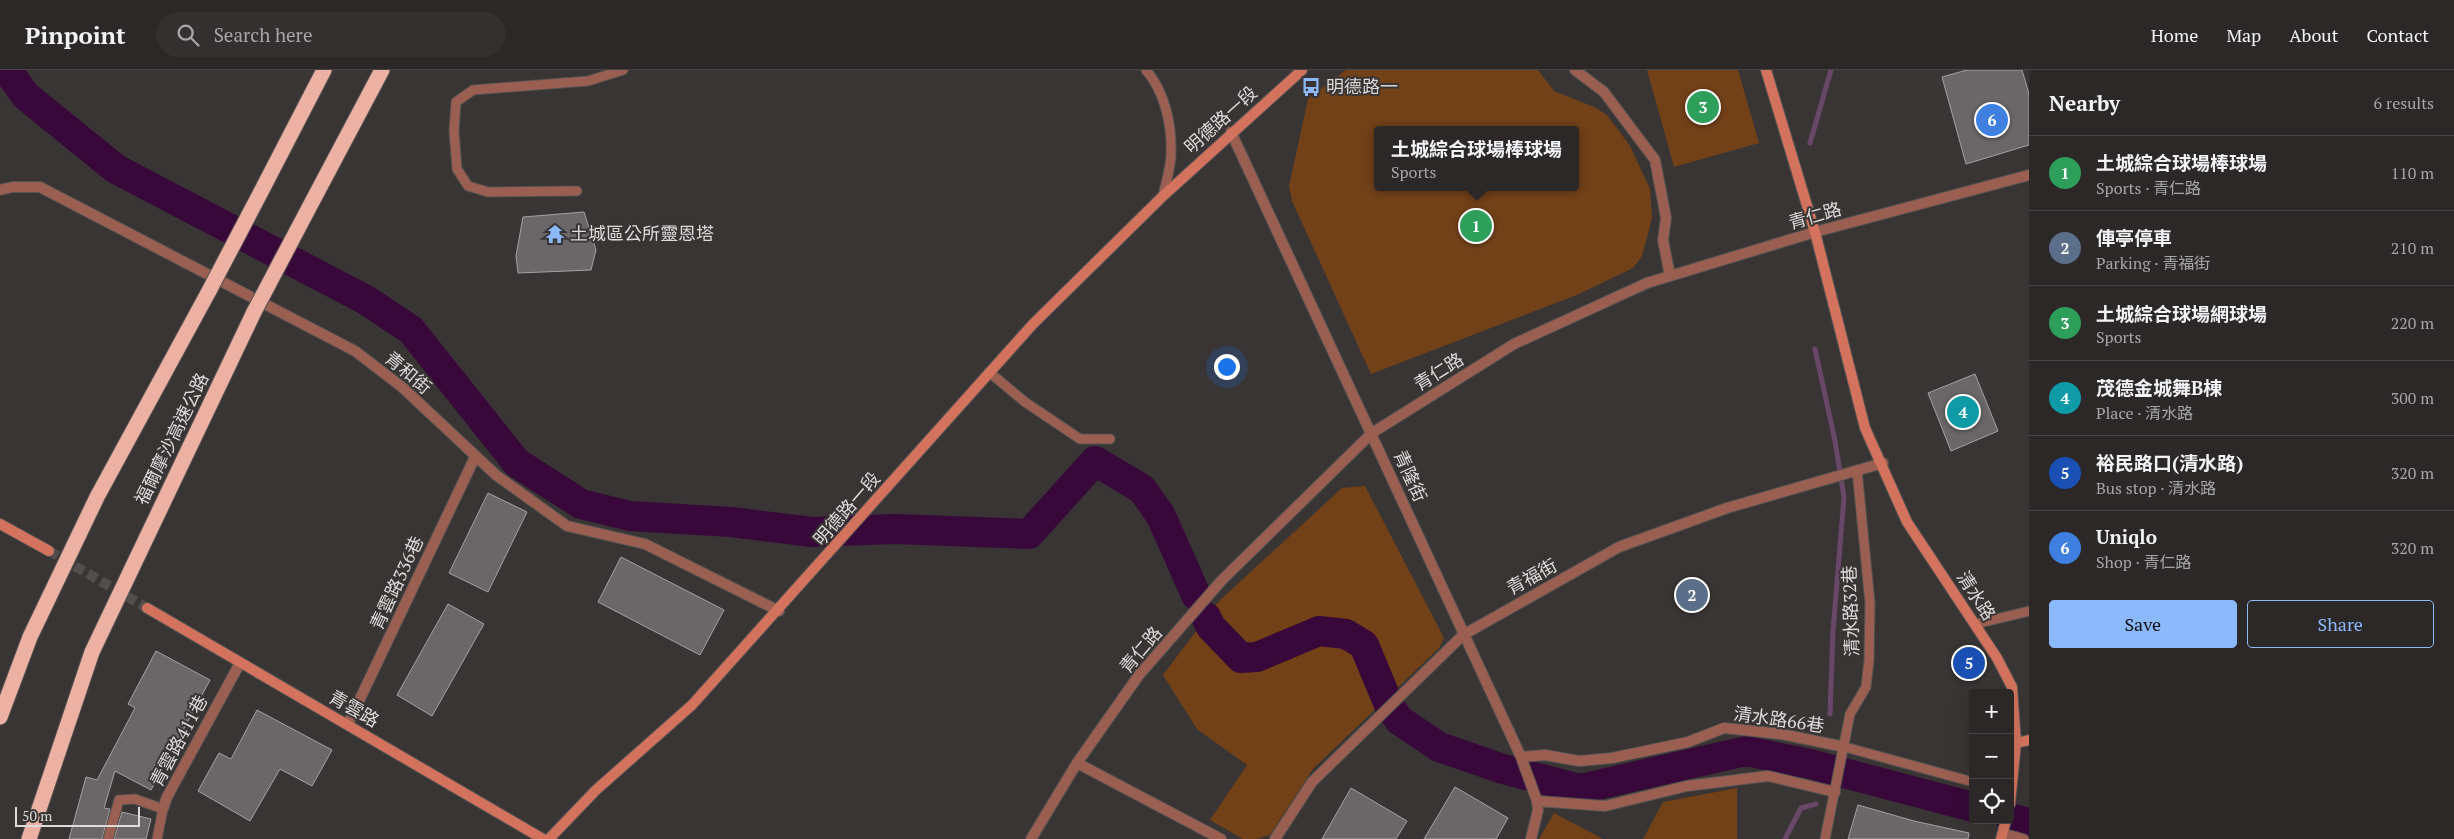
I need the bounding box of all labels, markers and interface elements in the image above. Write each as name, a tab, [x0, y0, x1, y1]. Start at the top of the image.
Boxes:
search box	[156, 12, 506, 57]
text: Pinpoint	[25, 19, 126, 51]
icon: search	[174, 21, 202, 49]
text: Search here	[214, 22, 312, 47]
text: Home	[2151, 23, 2198, 47]
text: Map	[2226, 23, 2261, 47]
text: About	[2289, 23, 2338, 47]
text: Contact	[2366, 23, 2429, 47]
place label: 明德路一	[1326, 74, 1398, 98]
bus stop icon: 明德路一	[1300, 76, 1322, 98]
street label: 明德路一段	[1179, 80, 1262, 158]
pin: 3	[1687, 88, 1719, 126]
text: Nearby	[2049, 89, 2120, 117]
text: 6 results	[2374, 92, 2434, 114]
pin: 6	[1976, 101, 2008, 139]
popup	[1374, 126, 1579, 191]
text: 土城綜合球場棒球場	[1391, 136, 1562, 161]
text: 土城綜合球場棒球場	[2096, 150, 2267, 175]
text: Sports	[1391, 161, 1436, 183]
text: 1	[2060, 162, 2070, 184]
text: 110 m	[2391, 162, 2434, 184]
text: Sports · 青仁路	[2096, 177, 2201, 199]
street label: 青仁路	[1785, 196, 1844, 234]
pin: 1	[1460, 207, 1492, 245]
place label: 土城區公所靈恩塔	[570, 221, 714, 245]
temple icon: 土城區公所靈恩塔	[544, 223, 566, 245]
text: 俥亭停車	[2096, 225, 2172, 250]
text: 2	[2060, 237, 2070, 259]
text: 210 m	[2391, 237, 2434, 259]
text: Parking · 青福街	[2096, 252, 2210, 274]
text: 土城綜合球場網球場	[2096, 301, 2267, 326]
text: 3	[2060, 312, 2070, 334]
text: 220 m	[2391, 312, 2434, 334]
text: Sports	[2096, 326, 2142, 348]
street label: 青和街	[380, 346, 437, 399]
street label: 青仁路	[1409, 347, 1468, 396]
your location	[1214, 354, 1240, 380]
street label: 福爾摩沙高速公路	[129, 369, 213, 509]
text: 茂德金城舞B棟	[2096, 375, 2222, 400]
text: 4	[2060, 387, 2070, 409]
text: 300 m	[2391, 387, 2434, 409]
pin: 4	[1947, 393, 1979, 431]
text: Place · 清水路	[2096, 402, 2193, 424]
street label: 青隆街	[1389, 446, 1433, 505]
text: 裕民路口(清水路)	[2096, 450, 2243, 475]
text: 5	[2060, 462, 2070, 484]
text: 320 m	[2391, 462, 2434, 484]
street label: 明德路一段	[808, 467, 885, 550]
text: Bus stop · 清水路	[2096, 477, 2216, 499]
text: Uniqlo	[2096, 524, 2157, 549]
street label: 青雲路336巷	[364, 532, 428, 633]
text: 6	[2060, 537, 2070, 559]
text: 320 m	[2391, 537, 2434, 559]
text: Shop · 青仁路	[2096, 551, 2192, 573]
street label: 青福街	[1502, 553, 1561, 600]
street label: 清水路32巷	[1836, 565, 1864, 657]
street label: 清水路	[1952, 566, 2002, 625]
pin: 2	[1676, 576, 1708, 614]
button: Save	[2049, 600, 2237, 648]
button: Share	[2247, 600, 2434, 648]
street label: 青仁路	[1114, 621, 1167, 678]
pin: 5	[1953, 644, 1985, 682]
street label: 青雲路	[325, 684, 384, 732]
map controls	[1969, 689, 2014, 824]
button: +	[1969, 689, 2014, 734]
street label: 青雲路411巷	[144, 690, 212, 791]
street label: 清水路66巷	[1732, 701, 1826, 737]
button: −	[1969, 734, 2014, 779]
button: locate	[1969, 779, 2014, 824]
scale bar	[15, 804, 140, 827]
text: 50 m	[22, 806, 52, 825]

